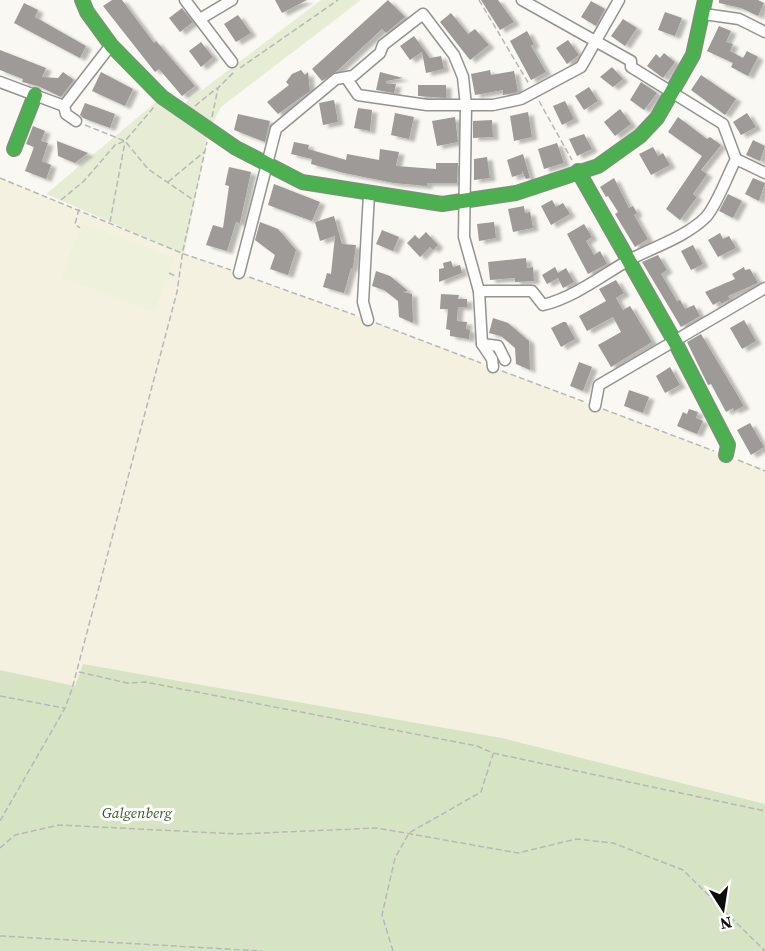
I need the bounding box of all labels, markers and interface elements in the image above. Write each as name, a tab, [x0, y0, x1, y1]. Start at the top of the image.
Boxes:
park label: Galgenberg	[102, 802, 173, 823]
north arrow	[693, 879, 753, 939]
text: N	[718, 912, 734, 936]

